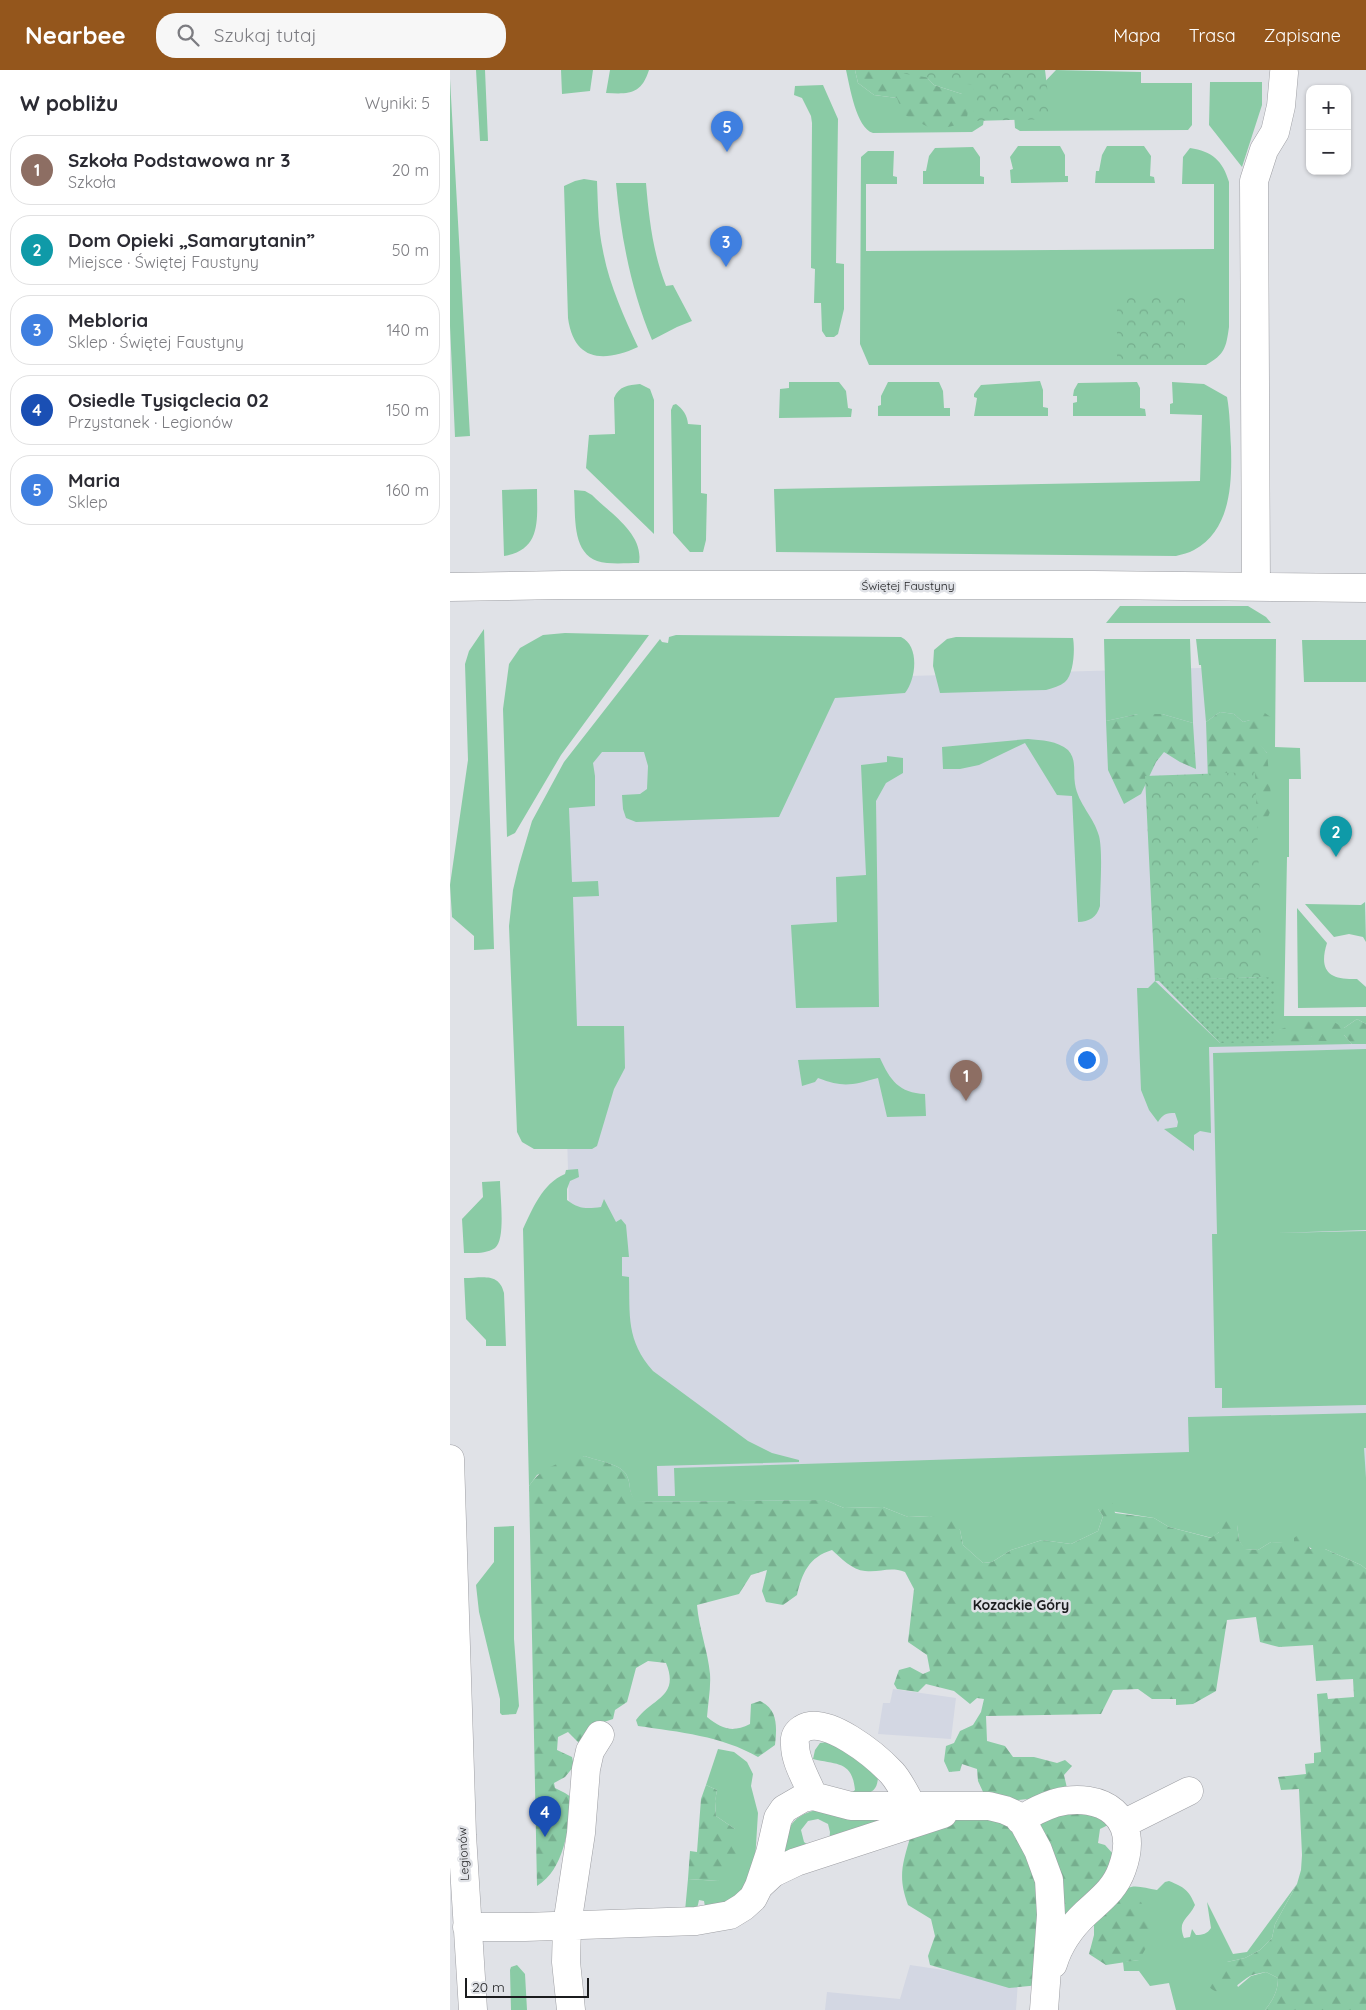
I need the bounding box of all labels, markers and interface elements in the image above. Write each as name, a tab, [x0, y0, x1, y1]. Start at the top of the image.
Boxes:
search box	[156, 13, 506, 58]
text: Nearbee	[25, 20, 126, 50]
icon: search	[174, 21, 202, 49]
text: Szukaj tutaj	[214, 23, 317, 47]
text: Mapa	[1113, 24, 1161, 47]
text: Trasa	[1189, 24, 1236, 47]
text: Zapisane	[1264, 24, 1341, 47]
map controls	[1306, 85, 1351, 175]
button: +	[1306, 85, 1351, 130]
text: W pobliżu	[20, 90, 118, 116]
text: Wyniki: 5	[365, 93, 430, 113]
pin: 5	[711, 111, 743, 152]
button: −	[1306, 130, 1351, 175]
text: Szkoła Podstawowa nr 3	[68, 148, 290, 172]
text: 1	[34, 160, 40, 180]
text: 20 m	[392, 160, 429, 180]
text: Szkoła	[68, 172, 116, 192]
pin: 3	[710, 226, 742, 267]
text: Dom Opieki „Samarytanin”	[68, 228, 315, 252]
text: 2	[32, 240, 42, 260]
text: 50 m	[392, 240, 429, 260]
text: Miejsce · Świętej Faustyny	[68, 252, 259, 272]
text: Mebloria	[68, 308, 148, 332]
text: 3	[33, 320, 41, 340]
text: 140 m	[386, 320, 429, 340]
text: Sklep · Świętej Faustyny	[68, 332, 244, 352]
text: Osiedle Tysiąclecia 02	[68, 388, 269, 412]
text: 4	[32, 400, 42, 420]
text: 150 m	[386, 400, 429, 420]
text: Przystanek · Legionów	[68, 412, 233, 432]
text: Maria	[68, 468, 120, 492]
text: 5	[32, 480, 42, 500]
text: 160 m	[386, 480, 429, 500]
text: Sklep	[68, 492, 108, 512]
street label: Świętej Faustyny	[861, 578, 955, 593]
pin: 2	[1320, 816, 1352, 857]
your location	[1074, 1047, 1100, 1073]
pin: 1	[950, 1060, 982, 1101]
district label: Kozackie Góry	[973, 1596, 1069, 1614]
pin: 4	[529, 1796, 561, 1837]
street label: Legionów	[454, 1827, 472, 1881]
scale bar	[465, 1975, 589, 1998]
text: 20 m	[472, 1978, 505, 1996]

